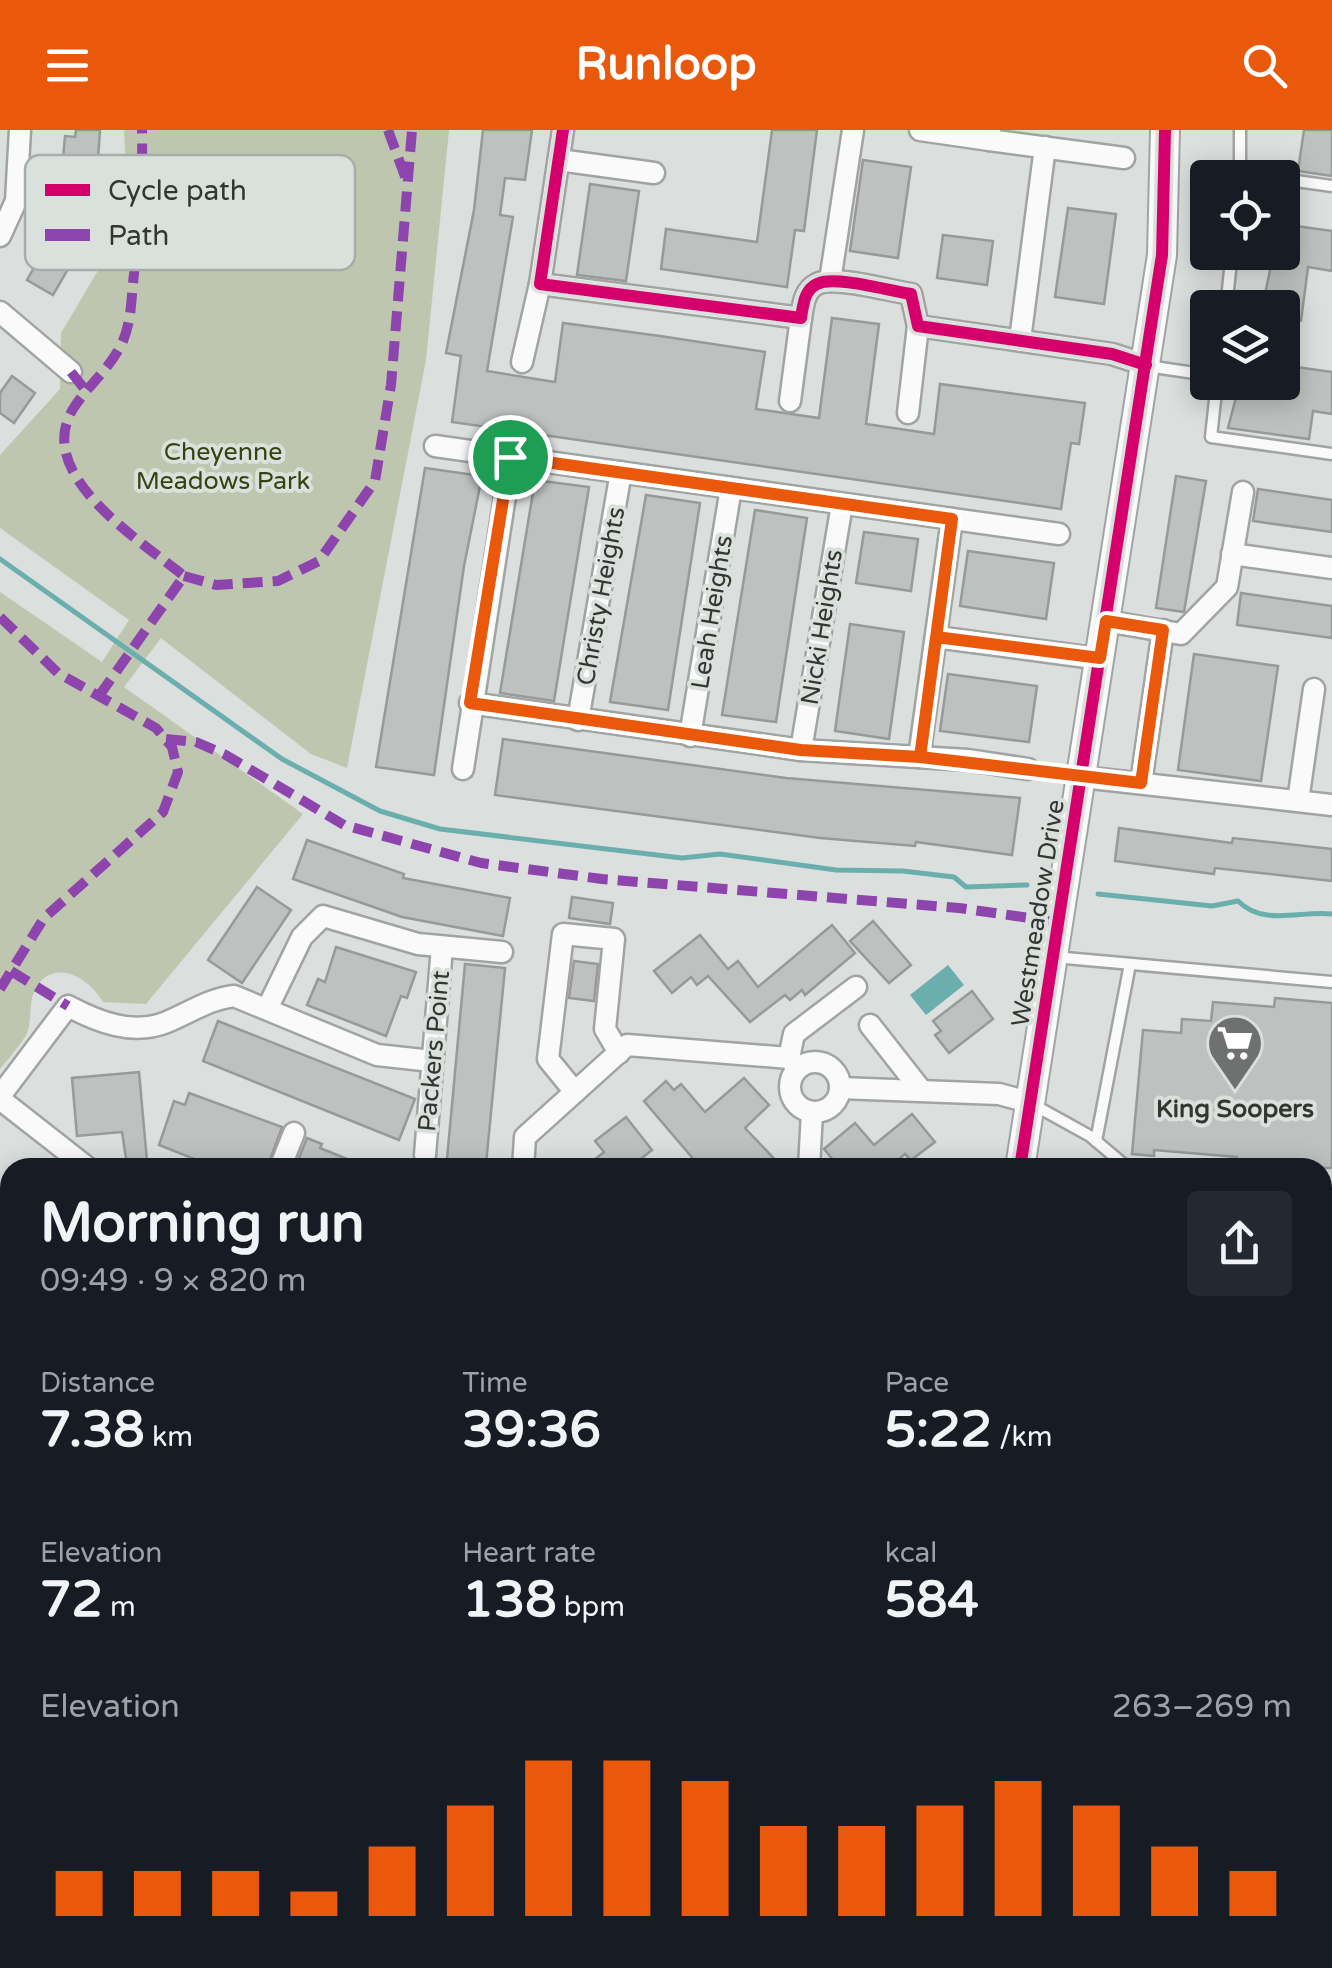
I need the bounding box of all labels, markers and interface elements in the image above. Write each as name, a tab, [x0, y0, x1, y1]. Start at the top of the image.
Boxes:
icon: menu	[40, 38, 95, 93]
text: Runloop	[575, 38, 757, 92]
icon: search	[1237, 38, 1292, 93]
legend	[25, 155, 355, 270]
map controls	[1190, 160, 1300, 400]
button: locate	[1190, 160, 1300, 270]
text: Cycle path	[108, 174, 247, 208]
text: Path	[108, 219, 169, 253]
button: layers	[1190, 290, 1300, 400]
pin	[468, 415, 553, 500]
icon: arrive	[483, 430, 538, 485]
park label: Cheyenne Meadows Park	[136, 437, 310, 496]
street label: Christy Heights	[571, 505, 631, 688]
street label: Leah Heights	[685, 533, 739, 691]
street label: Nicki Heights	[795, 547, 849, 707]
street label: Westmeadow Drive	[1005, 797, 1071, 1029]
street label: Packers Point	[412, 969, 456, 1133]
supermarket icon: King Soopers	[1205, 1013, 1265, 1092]
place label: King Soopers	[1156, 1094, 1314, 1124]
text: Morning run	[40, 1191, 365, 1257]
button: share	[1187, 1191, 1292, 1296]
text: 09:49 · 9 × 820 m	[40, 1262, 306, 1300]
text: Distance	[40, 1366, 155, 1400]
text: Time	[462, 1366, 528, 1400]
text: Pace	[885, 1366, 949, 1400]
text: 7.38	[40, 1400, 145, 1460]
text: 39:36	[462, 1400, 601, 1460]
text: 5:22	[885, 1400, 992, 1460]
text: km	[145, 1420, 193, 1454]
text: /km	[992, 1420, 1053, 1454]
text: Elevation	[40, 1536, 162, 1570]
text: Heart rate	[462, 1536, 596, 1570]
text: kcal	[885, 1536, 937, 1570]
text: 72	[40, 1570, 103, 1630]
text: 138	[462, 1570, 557, 1630]
text: 584	[885, 1570, 979, 1630]
text: m	[103, 1590, 136, 1624]
text: bpm	[557, 1590, 625, 1624]
text: Elevation	[40, 1688, 180, 1726]
text: 263–269 m	[1112, 1688, 1292, 1726]

